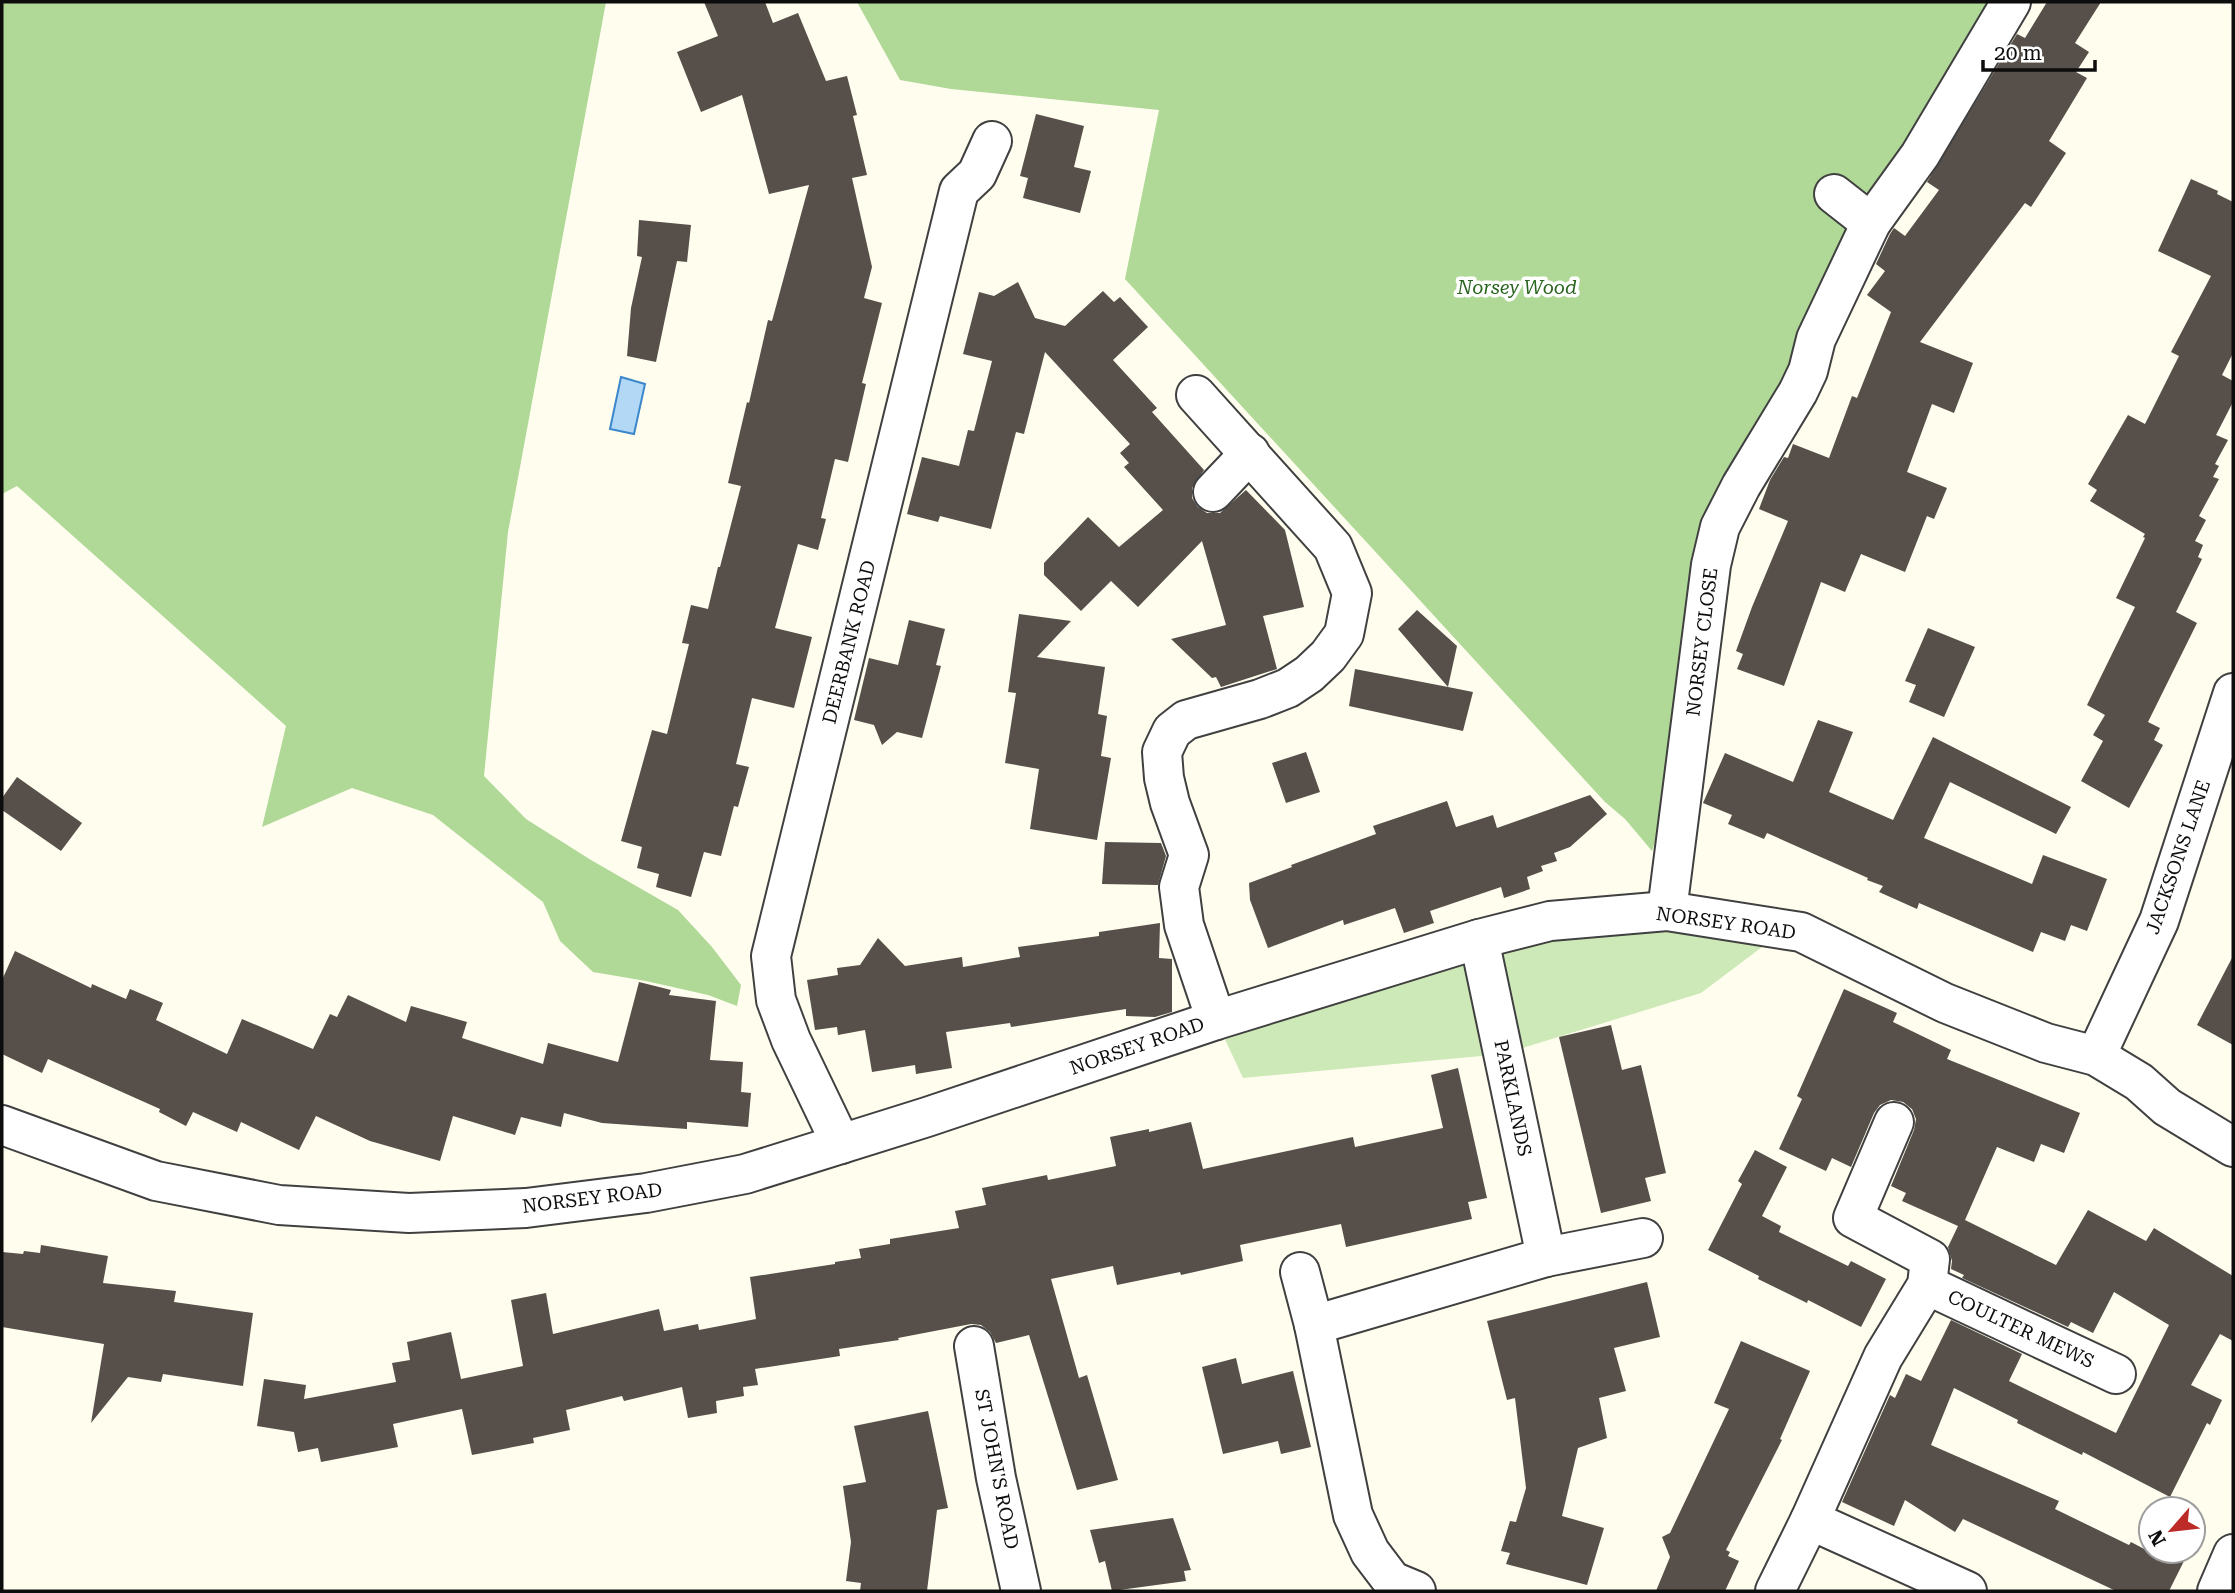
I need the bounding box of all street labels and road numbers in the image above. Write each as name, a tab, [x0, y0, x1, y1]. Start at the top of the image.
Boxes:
street label: DEERBANK ROAD	[818, 558, 880, 726]
street label: NORSEY CLOSE	[1681, 566, 1723, 718]
street label: JACKSONS LANE	[2141, 777, 2215, 937]
street label: NORSEY ROAD	[1655, 902, 1797, 944]
street label: NORSEY ROAD	[1067, 1012, 1207, 1080]
street label: PARKLANDS	[1489, 1038, 1537, 1158]
street label: NORSEY ROAD	[521, 1178, 663, 1218]
street label: COULTER MEWS	[1944, 1285, 2098, 1373]
street label: ST JOHN'S ROAD	[970, 1387, 1024, 1551]

